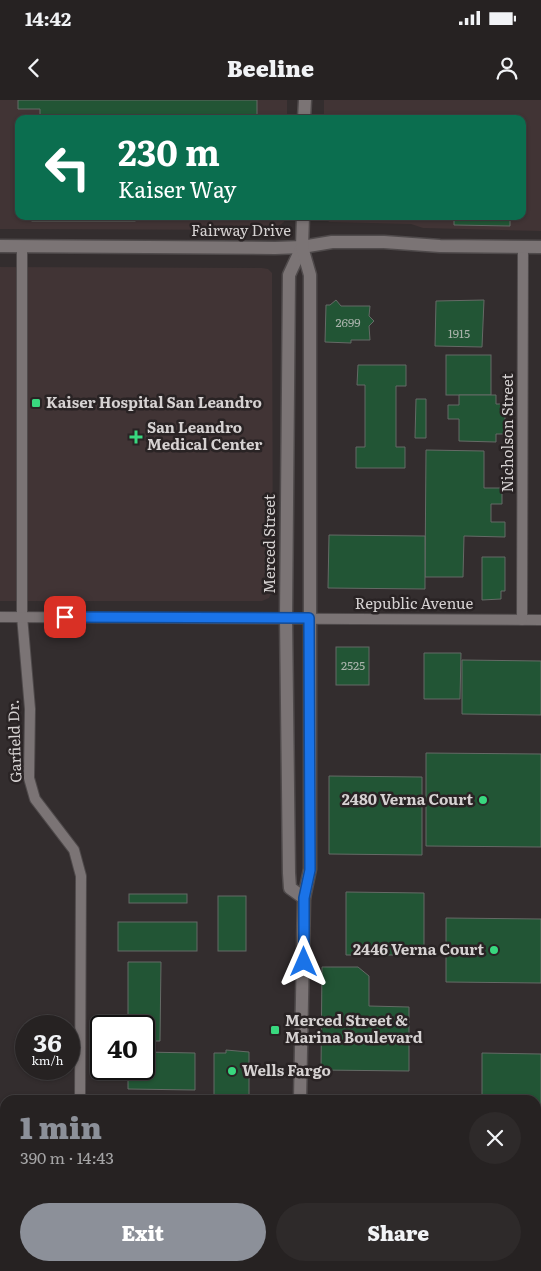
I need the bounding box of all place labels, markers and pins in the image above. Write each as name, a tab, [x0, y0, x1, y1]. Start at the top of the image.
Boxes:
place label: Kaiser Hospital San Leandro	[46, 390, 262, 413]
marker: Kaiser Hospital San Leandro	[30, 397, 42, 409]
place label: San Leandro Medical Center	[147, 415, 262, 455]
marker: San Leandro Medical Center	[129, 430, 143, 444]
pin	[44, 596, 86, 638]
place label: 2480 Verna Court	[342, 787, 473, 810]
marker: 2480 Verna Court	[477, 794, 489, 806]
place label: 2446 Verna Court	[353, 937, 484, 960]
marker: 2446 Verna Court	[488, 944, 500, 956]
place label: Merced Street & Marina Boulevard	[285, 1008, 423, 1048]
marker: Merced Street & Marina Boulevard	[269, 1024, 281, 1036]
place label: Wells Fargo	[242, 1058, 331, 1081]
marker: Wells Fargo	[226, 1065, 238, 1077]

